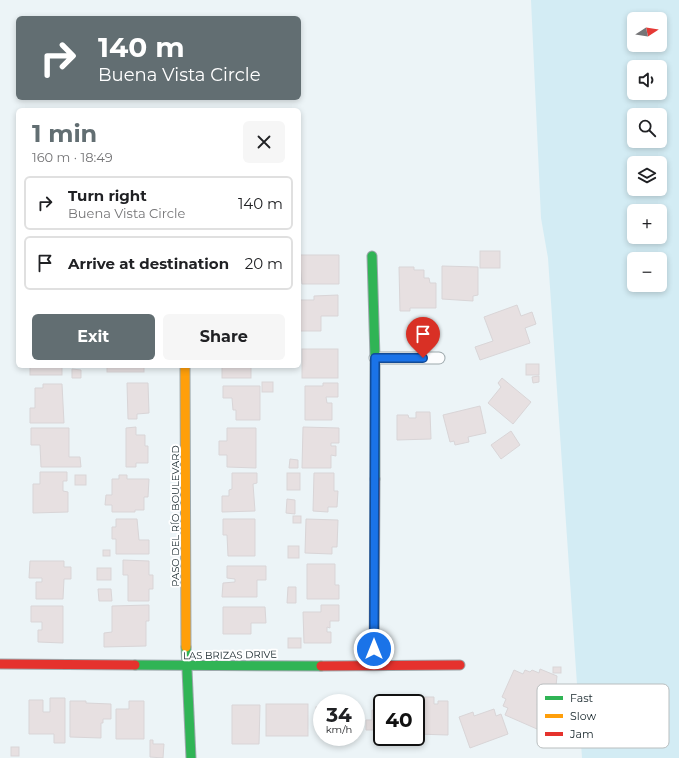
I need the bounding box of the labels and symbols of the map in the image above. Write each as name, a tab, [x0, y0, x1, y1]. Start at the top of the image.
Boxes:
north arrow	[627, 12, 667, 52]
pin	[406, 317, 440, 358]
street label: PASO DEL RÍO BOULEVARD	[169, 445, 182, 587]
position arrow	[353, 628, 395, 670]
street label: LAS BRIZAS DRIVE	[183, 648, 277, 662]
legend	[537, 684, 669, 748]
text: Fast	[570, 691, 594, 705]
speed limit sign: 40	[373, 694, 425, 746]
text: Slow	[570, 709, 596, 723]
text: Jam	[569, 727, 594, 741]

